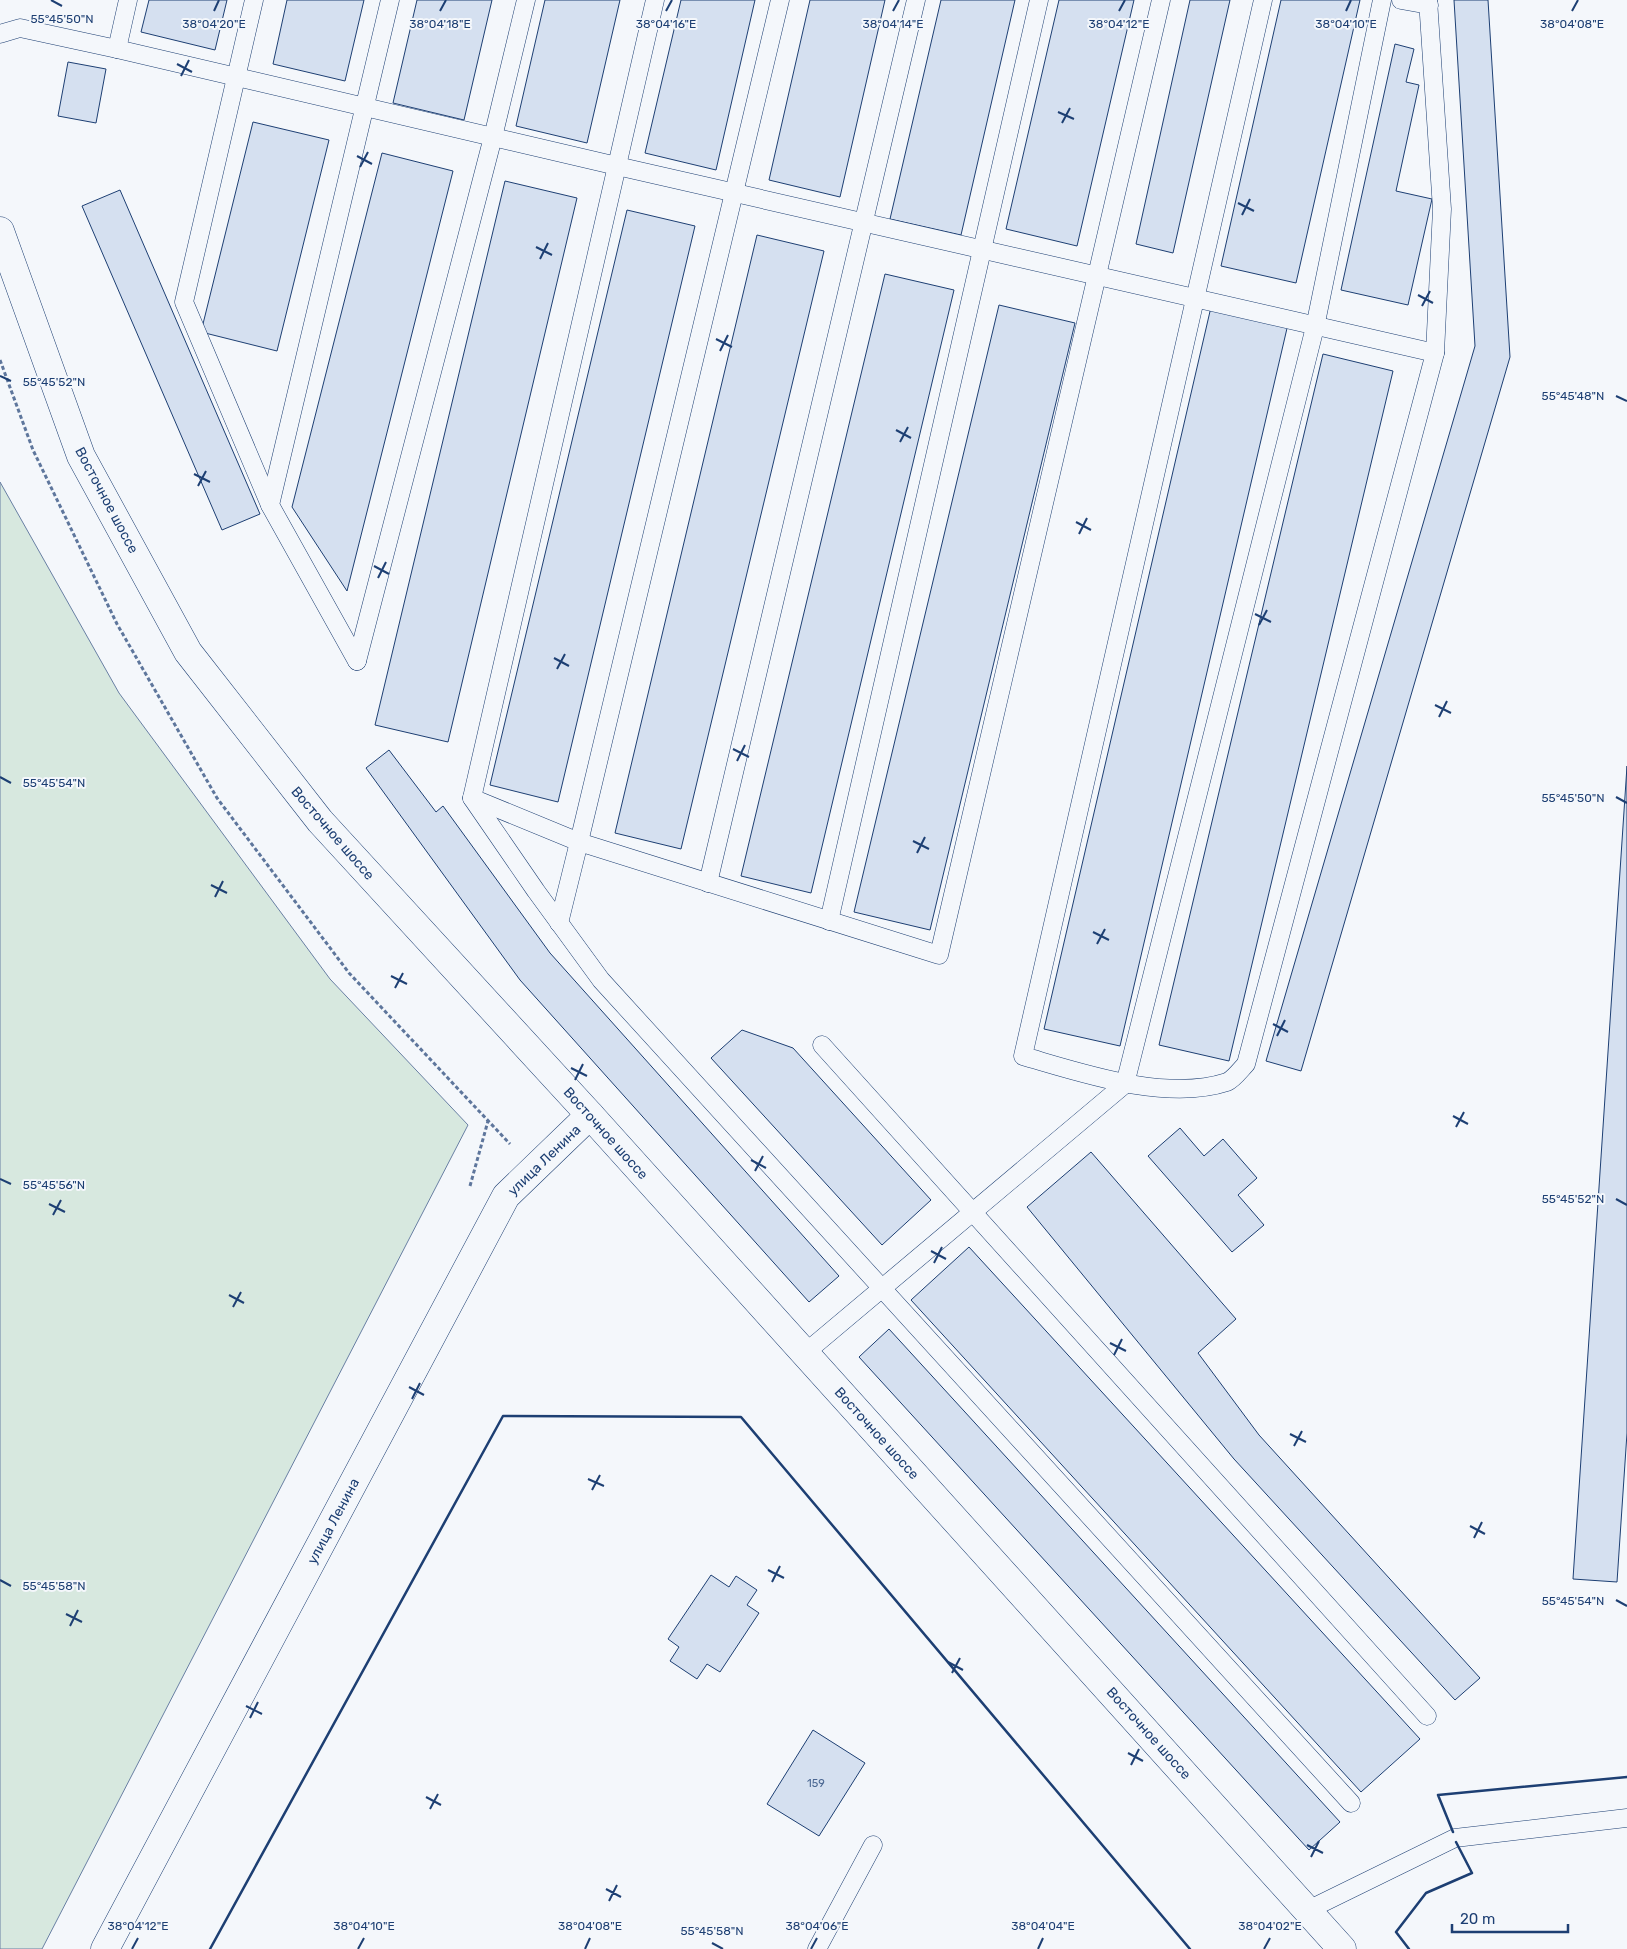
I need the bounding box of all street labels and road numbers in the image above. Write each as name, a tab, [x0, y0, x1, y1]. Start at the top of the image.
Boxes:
street label: Восточное шоссе	[71, 444, 142, 557]
street label: Восточное шоссе	[287, 783, 378, 884]
street label: Восточное шоссе	[560, 1084, 652, 1183]
street label: улица Ленина	[504, 1121, 584, 1199]
street label: Восточное шоссе	[831, 1384, 923, 1483]
street label: улица Ленина	[304, 1475, 363, 1567]
street label: Восточное шоссе	[1103, 1684, 1195, 1783]

